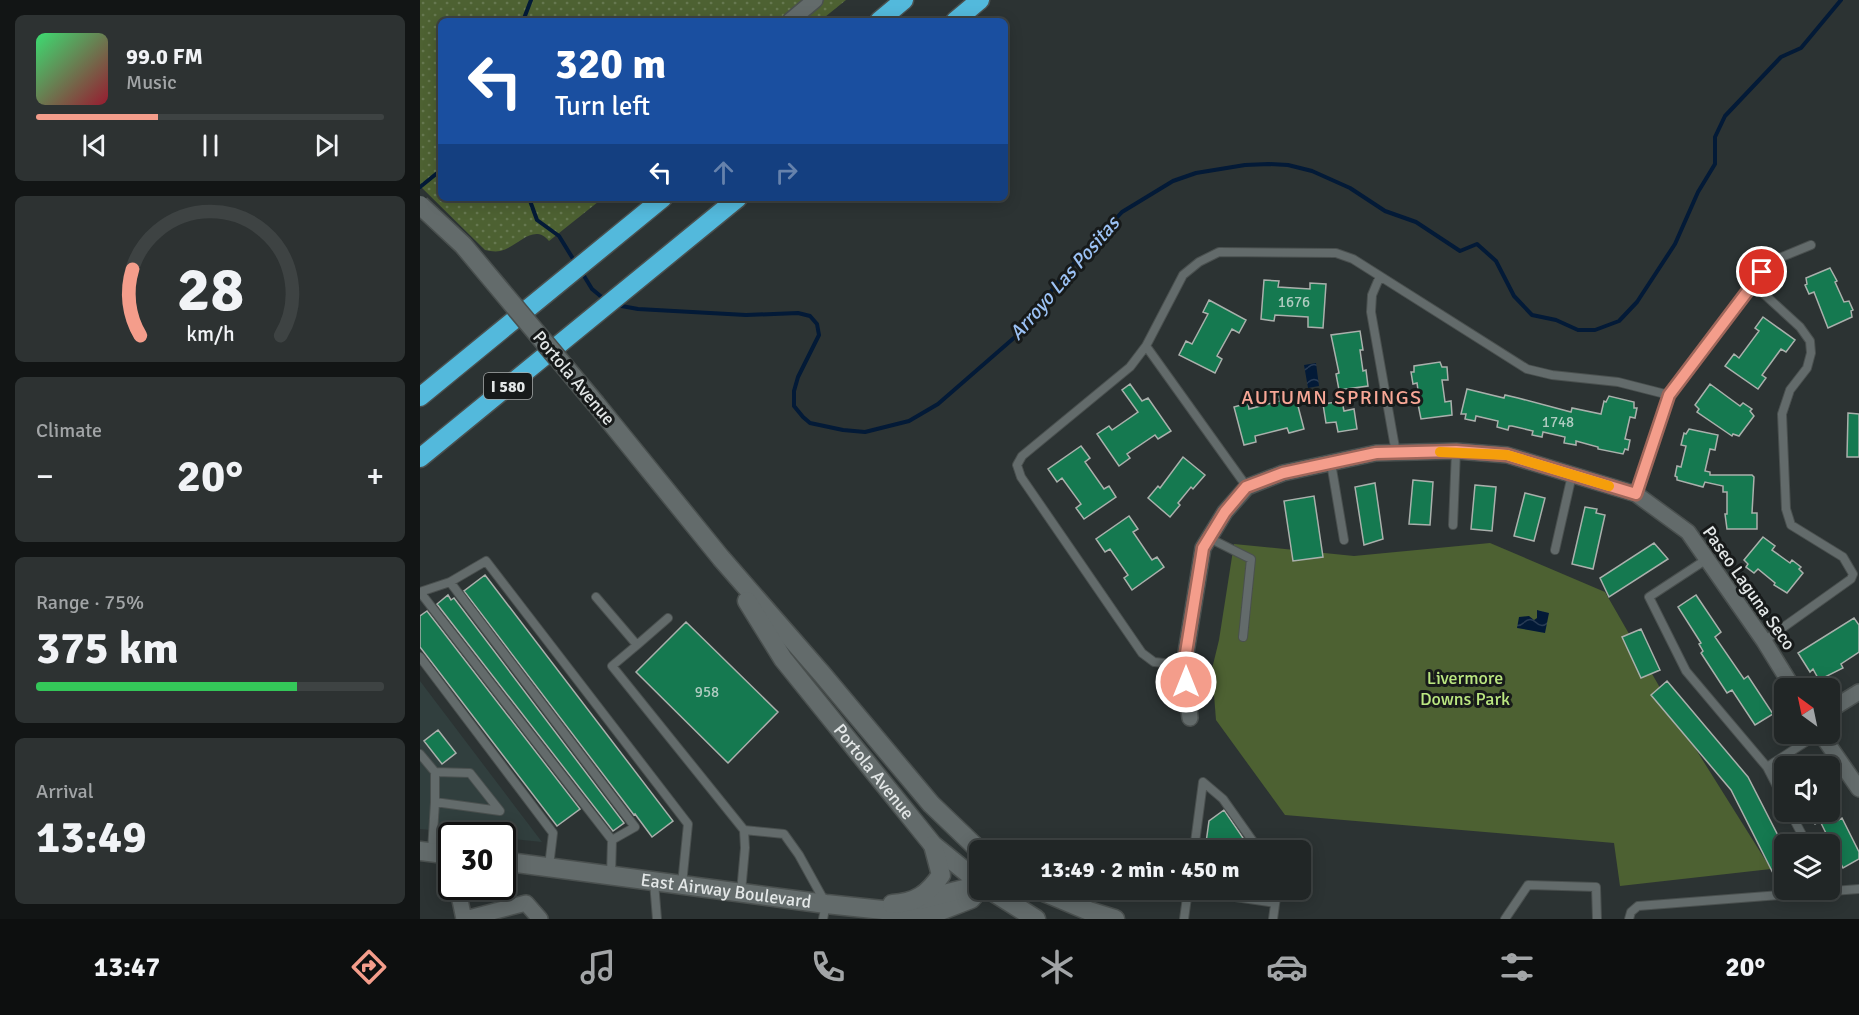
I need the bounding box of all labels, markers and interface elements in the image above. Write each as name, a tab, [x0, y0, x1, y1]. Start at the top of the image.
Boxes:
text: 320 m	[555, 39, 666, 90]
icon: left	[456, 42, 534, 120]
text: 99.0 FM	[126, 43, 203, 70]
text: Music	[126, 70, 177, 95]
text: Turn left	[555, 90, 650, 123]
icon: previous	[78, 129, 111, 162]
icon: pause	[194, 129, 227, 162]
icon: next	[310, 129, 343, 162]
icon: left	[644, 156, 677, 189]
icon: ahead	[707, 156, 740, 189]
icon: right	[770, 156, 803, 189]
water label: Arroyo Las Positas	[1004, 210, 1126, 345]
pin	[1736, 246, 1787, 297]
text: 28	[176, 251, 244, 328]
icon: arrive	[1745, 255, 1778, 288]
house number: 1676	[1278, 293, 1310, 311]
text: km/h	[186, 321, 234, 347]
street label: Portola Avenue	[528, 326, 620, 430]
road number: I 580	[484, 373, 532, 399]
district label: AUTUMN SPRINGS	[1241, 385, 1423, 410]
house number: 1748	[1542, 413, 1574, 431]
text: Climate	[36, 418, 102, 443]
text: 20°	[177, 449, 243, 504]
text: −	[36, 456, 54, 497]
text: +	[366, 456, 384, 497]
street label: Paseo Laguna Seco	[1698, 522, 1800, 654]
text: Range · 75%	[36, 590, 144, 615]
text: 375 km	[36, 621, 179, 676]
position arrow	[1154, 650, 1218, 714]
park label: Livermore Downs Park	[1420, 667, 1510, 710]
north arrow	[1774, 678, 1840, 744]
map controls	[1774, 678, 1840, 900]
house number: 958	[695, 683, 719, 701]
street label: Portola Avenue	[829, 719, 919, 824]
button: sound	[1774, 756, 1840, 822]
text: Arrival	[36, 779, 94, 804]
text: 13:49	[36, 810, 146, 865]
speed limit sign: 30	[438, 822, 516, 900]
button: layers	[1774, 834, 1840, 900]
text: 13:49 · 2 min · 450 m	[1040, 856, 1240, 883]
street label: East Airway Boulevard	[639, 869, 813, 913]
icon: directions	[348, 946, 390, 988]
icon: music	[577, 946, 619, 988]
icon: phone	[807, 946, 849, 988]
icon: climate	[1036, 946, 1078, 988]
icon: car	[1266, 946, 1308, 988]
icon: filters	[1496, 946, 1538, 988]
text: 13:47	[94, 951, 160, 984]
text: 20°	[1725, 951, 1765, 984]

